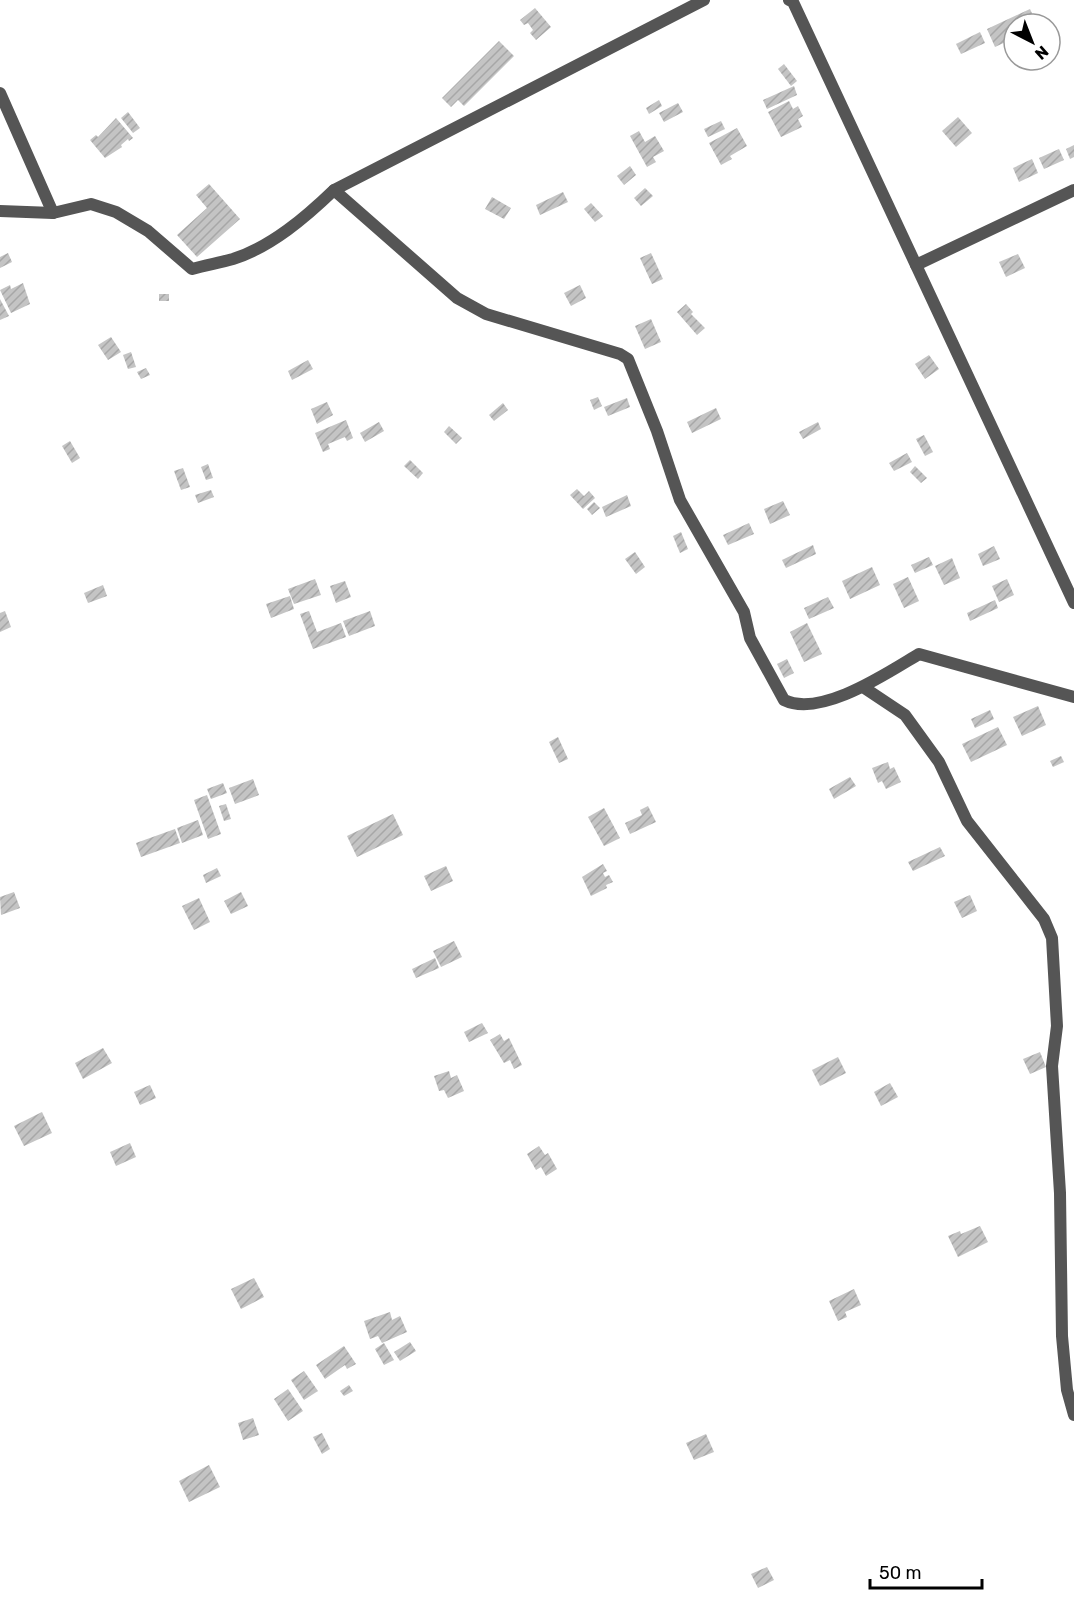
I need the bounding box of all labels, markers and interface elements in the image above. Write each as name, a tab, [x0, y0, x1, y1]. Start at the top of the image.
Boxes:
north arrow	[1002, 12, 1062, 72]
text: N	[1031, 42, 1052, 64]
scale bar	[870, 1552, 982, 1590]
text: 50 m	[879, 1562, 922, 1584]

